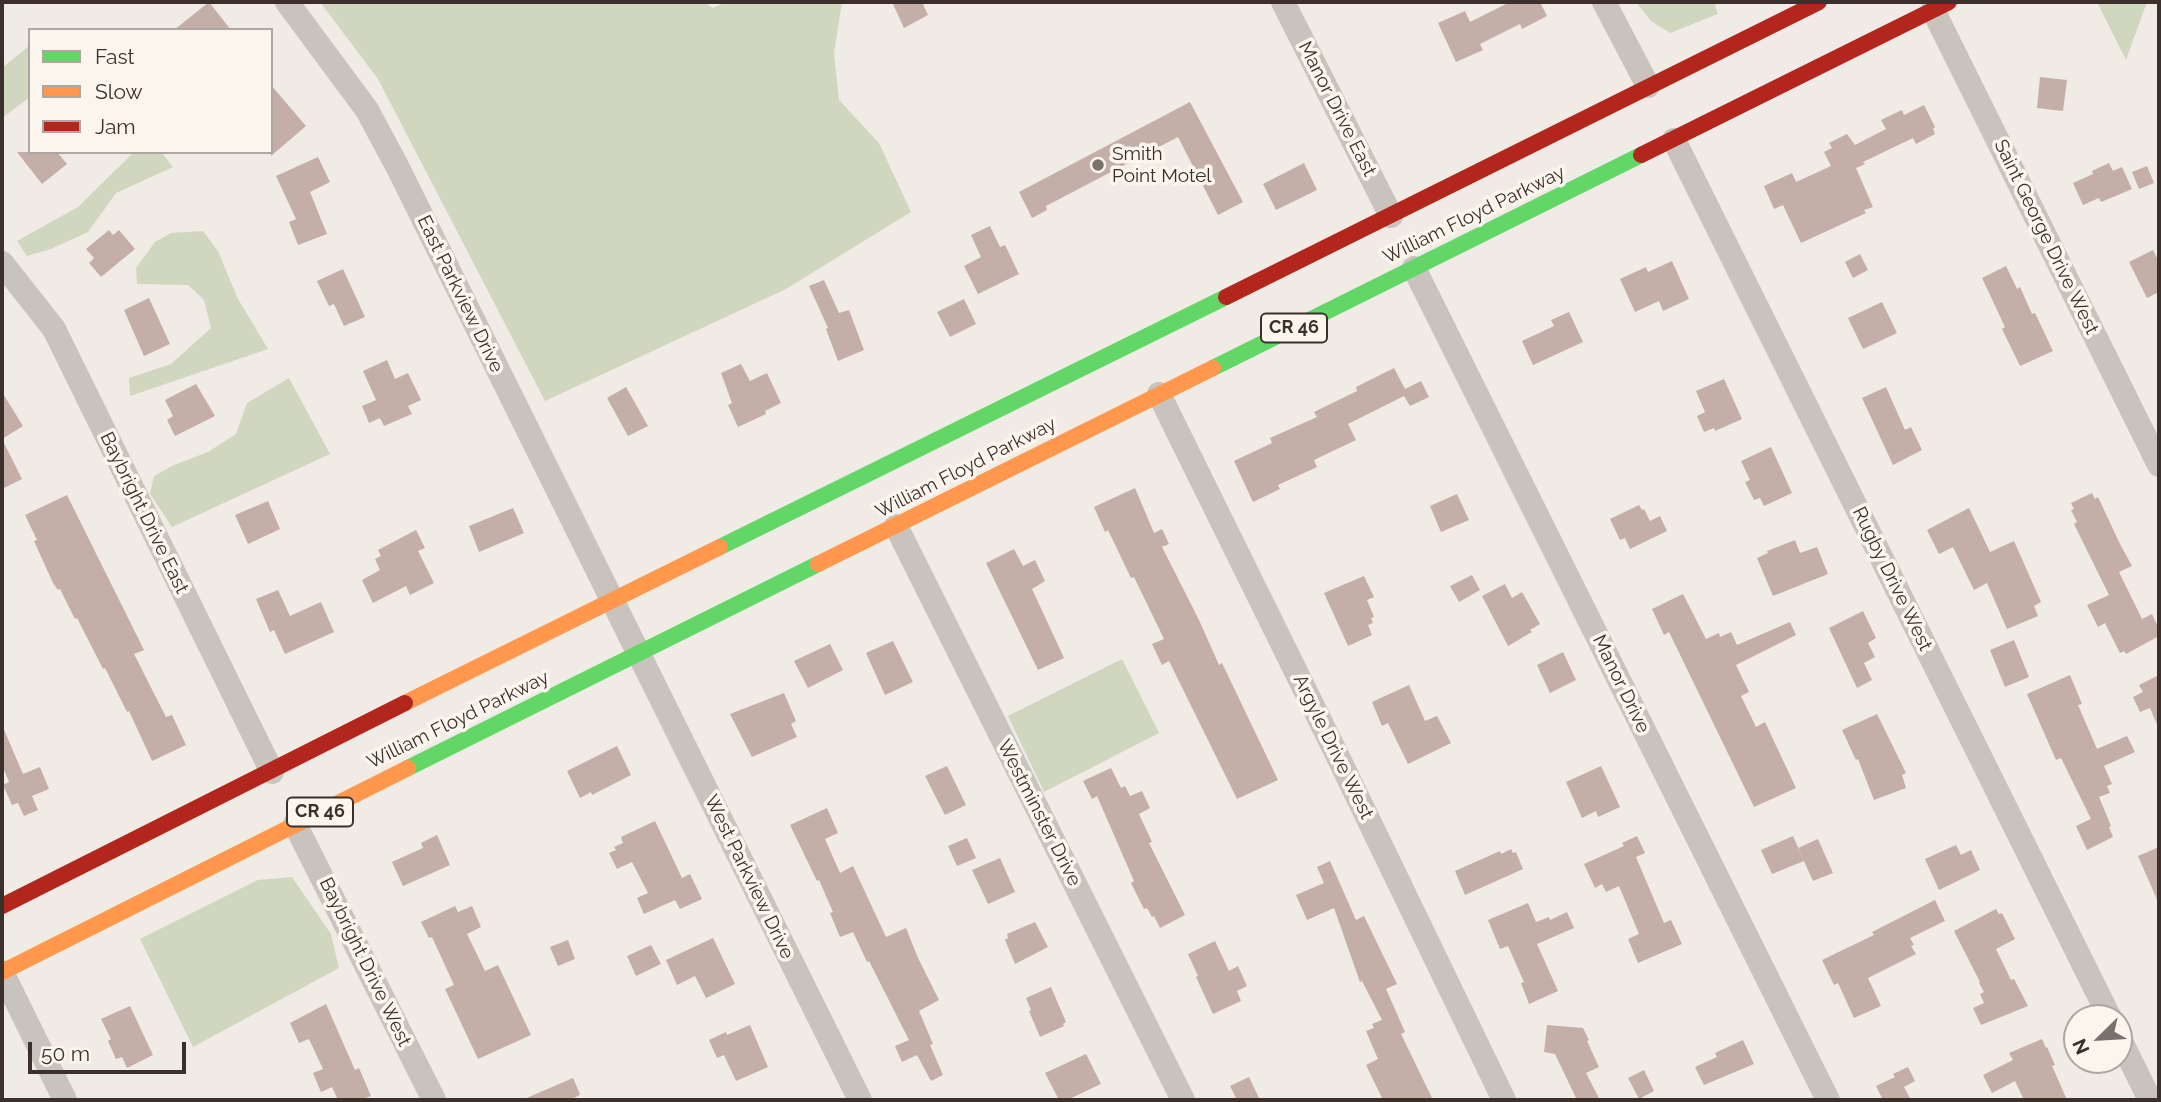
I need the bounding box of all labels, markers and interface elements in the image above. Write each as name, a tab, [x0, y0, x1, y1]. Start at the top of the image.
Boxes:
legend	[28, 28, 273, 154]
street label: Manor Drive East	[1293, 38, 1381, 180]
text: Fast	[95, 44, 135, 69]
text: Slow	[95, 79, 143, 104]
text: Jam	[95, 114, 136, 139]
street label: Saint George Drive West	[1989, 136, 2103, 338]
place label: Smith Point Motel	[1112, 143, 1211, 187]
marker: Smith Point Motel	[1090, 157, 1106, 173]
street label: William Floyd Parkway	[1379, 161, 1569, 269]
street label: East Parkview Drive	[412, 212, 508, 376]
road number: CR 46	[1261, 314, 1327, 342]
street label: William Floyd Parkway	[872, 413, 1060, 523]
street label: Baybright Drive East	[95, 428, 193, 598]
street label: Rugby Drive West	[1847, 503, 1937, 655]
street label: Manor Drive	[1587, 631, 1655, 737]
street label: William Floyd Parkway	[363, 666, 553, 774]
street label: Argyle Drive West	[1288, 671, 1378, 823]
street label: Westminster Drive	[992, 736, 1086, 890]
street label: West Parkview Drive	[699, 791, 799, 963]
road number: CR 46	[287, 798, 353, 826]
street label: Baybright Drive West	[314, 874, 416, 1050]
north arrow	[2063, 1004, 2133, 1074]
scale bar	[32, 1028, 189, 1072]
text: N	[2068, 1036, 2094, 1058]
text: 50 m	[41, 1041, 90, 1066]

